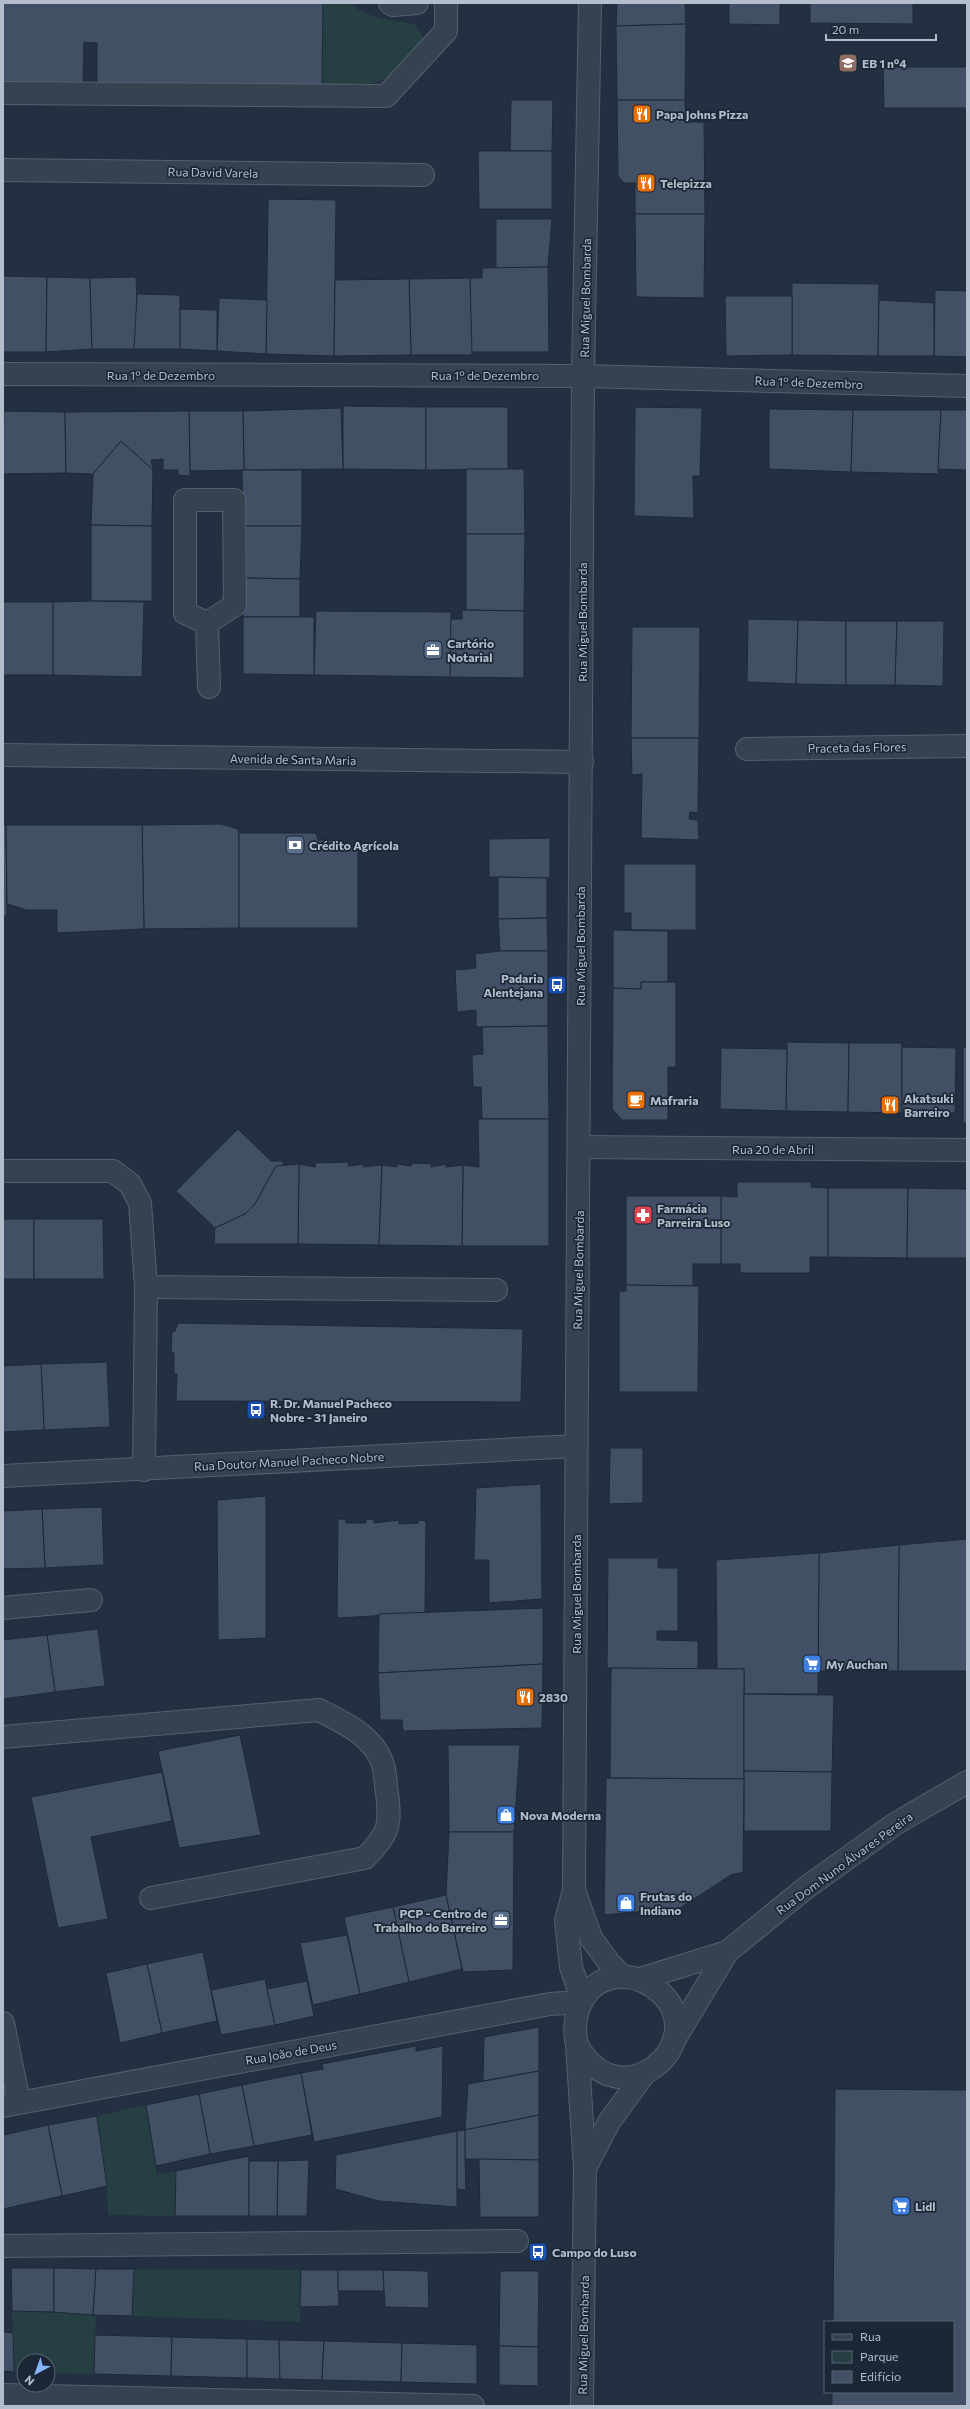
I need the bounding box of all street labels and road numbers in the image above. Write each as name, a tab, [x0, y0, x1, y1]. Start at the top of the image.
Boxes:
street label: Rua David Varela	[167, 164, 259, 180]
street label: Rua Miguel Bombarda	[577, 238, 593, 358]
street label: Rua 1º de Dezembro	[107, 368, 215, 382]
street label: Rua 1º de Dezembro	[431, 368, 539, 382]
street label: Rua 1º de Dezembro	[755, 373, 863, 391]
street label: Rua Miguel Bombarda	[575, 562, 589, 682]
street label: Praceta das Flores	[808, 739, 906, 755]
street label: Avenida de Santa Maria	[230, 751, 356, 767]
street label: Rua Miguel Bombarda	[573, 886, 587, 1006]
street label: Rua 20 de Abril	[732, 1142, 814, 1156]
street label: Rua Miguel Bombarda	[570, 1210, 586, 1330]
street label: Rua Doutor Manuel Pacheco Nobre	[193, 1449, 385, 1473]
street label: Rua Miguel Bombarda	[569, 1534, 583, 1654]
street label: Rua Dom Nuno Álvares Pereira	[773, 1809, 915, 1917]
street label: Rua João de Deus	[244, 2037, 338, 2068]
street label: Rua Miguel Bombarda	[575, 2275, 591, 2395]

